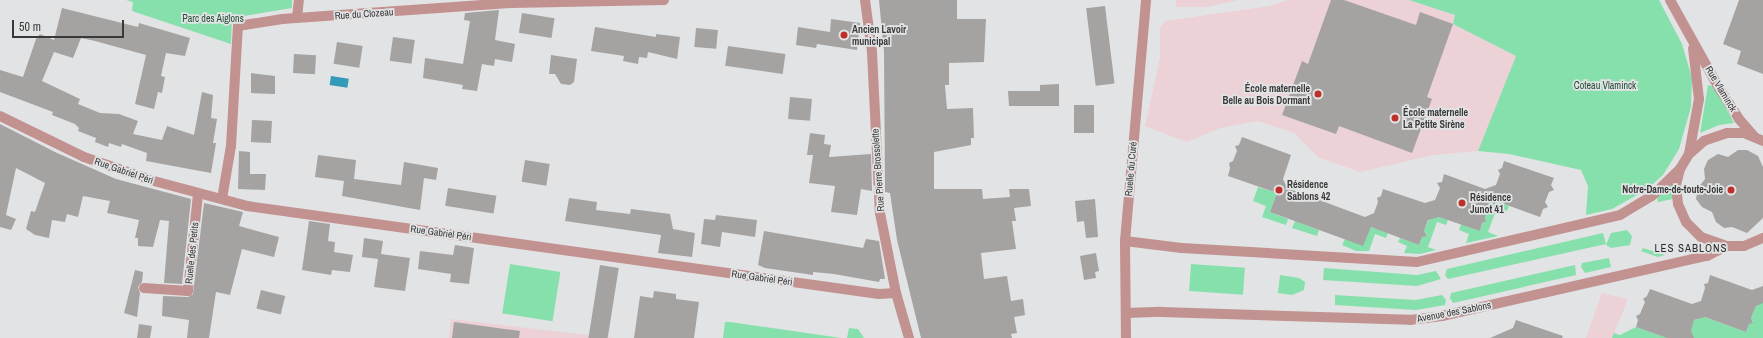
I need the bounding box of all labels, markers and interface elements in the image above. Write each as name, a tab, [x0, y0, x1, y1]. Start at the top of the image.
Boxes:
street label: Rue du Clozeau	[334, 6, 394, 22]
scale bar	[14, 12, 126, 38]
park label: Parc des Aiglons	[182, 13, 244, 25]
text: 50 m	[19, 19, 41, 35]
place label: Ancien Lavoir municipal	[852, 23, 906, 46]
marker: Ancien Lavoir municipal	[839, 30, 849, 40]
street label: Rue Vlaminck	[1703, 64, 1739, 114]
park label: Coteau Vlaminck	[1574, 80, 1636, 92]
place label: École maternelle Belle au Bois Dormant	[1223, 82, 1310, 106]
marker: École maternelle Belle au Bois Dormant	[1313, 89, 1323, 99]
place label: École maternelle La Petite Sirène	[1403, 106, 1468, 130]
marker: École maternelle La Petite Sirène	[1390, 113, 1400, 123]
street label: Rue Pierre Brossolette	[869, 128, 887, 212]
street label: Ruelle du Curé	[1123, 141, 1139, 197]
street label: Rue Gabriel Péri	[93, 155, 155, 187]
place label: Résidence Sablons 42	[1287, 178, 1330, 202]
place label: Notre-Dame-de-toute-Joie	[1622, 184, 1723, 196]
marker: Résidence Sablons 42	[1274, 185, 1284, 195]
marker: Notre-Dame-de-toute-Joie	[1726, 185, 1736, 195]
place label: Résidence Junot 41	[1470, 191, 1511, 214]
marker: Résidence Junot 41	[1457, 198, 1467, 208]
street label: Ruelle des Petits	[183, 222, 201, 284]
street label: Rue Gabriel Péri	[410, 223, 472, 243]
district label: LES SABLONS	[1654, 241, 1728, 255]
street label: Rue Gabriel Péri	[731, 268, 793, 288]
street label: Avenue des Sablons	[1416, 299, 1492, 325]

